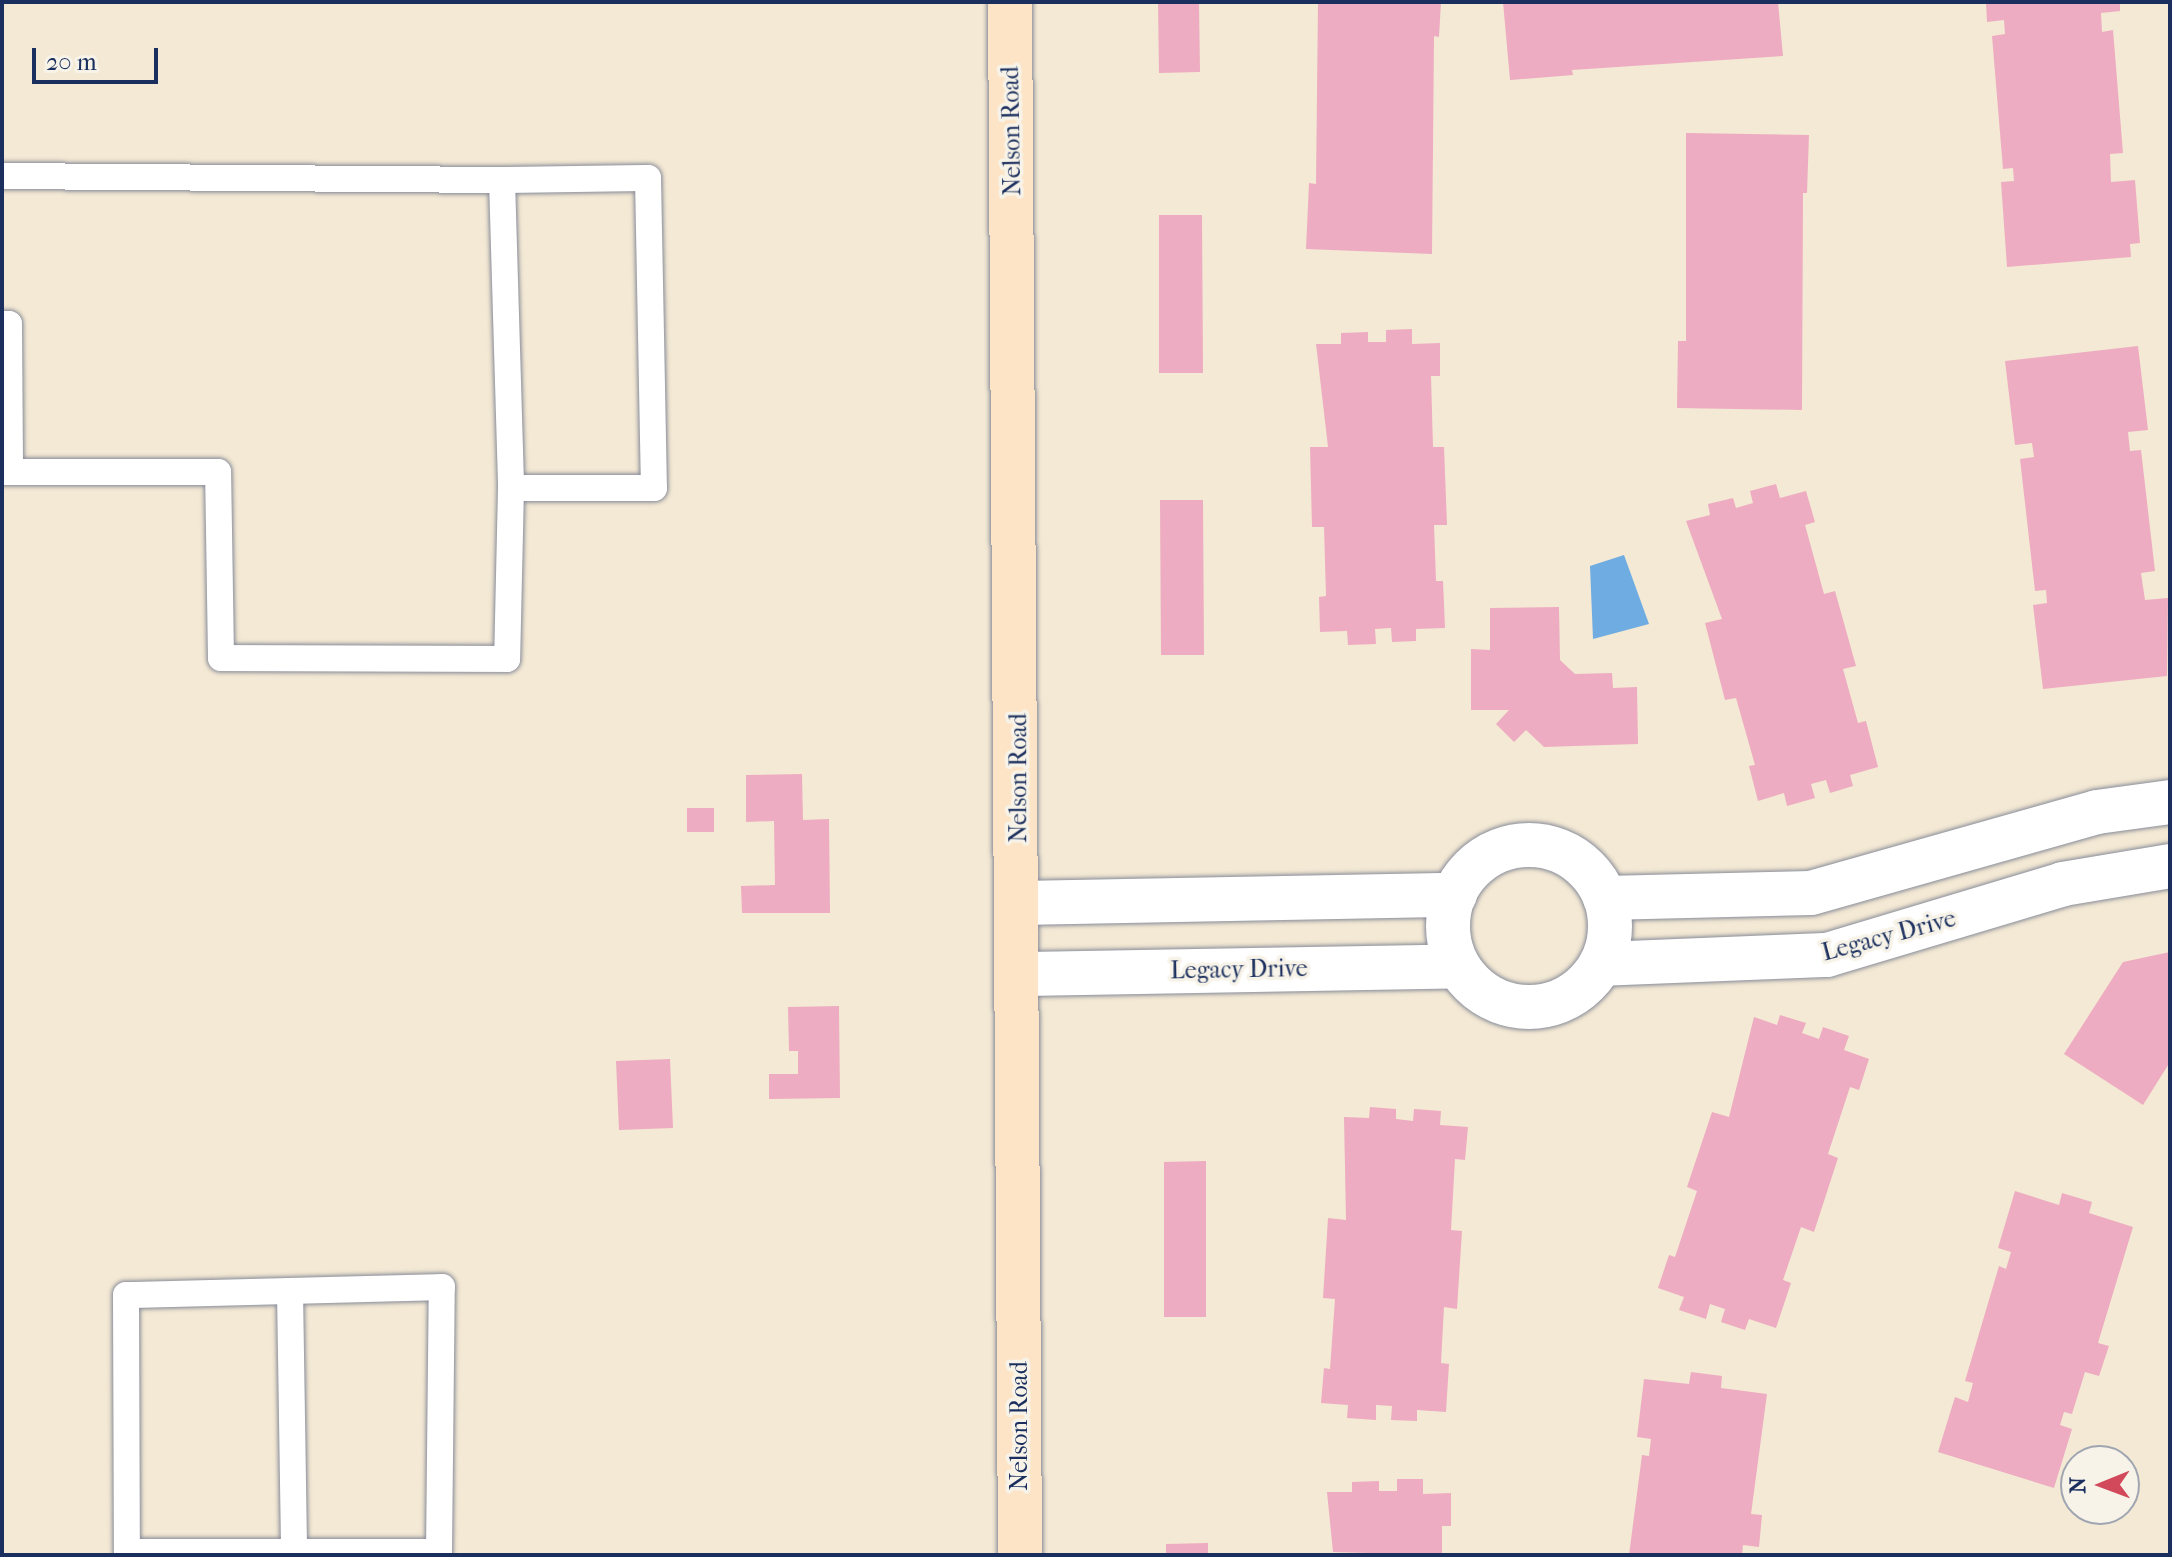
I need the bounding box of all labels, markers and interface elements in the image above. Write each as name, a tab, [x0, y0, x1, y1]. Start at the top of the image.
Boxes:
scale bar	[36, 32, 162, 82]
text: 20 m	[46, 48, 97, 76]
street label: Nelson Road	[996, 66, 1028, 196]
street label: Nelson Road	[1005, 713, 1033, 843]
street label: Legacy Drive	[1819, 904, 1959, 968]
street label: Legacy Drive	[1170, 954, 1308, 986]
street label: Nelson Road	[1006, 1361, 1034, 1491]
north arrow	[2060, 1445, 2140, 1525]
text: N	[2065, 1477, 2091, 1494]

